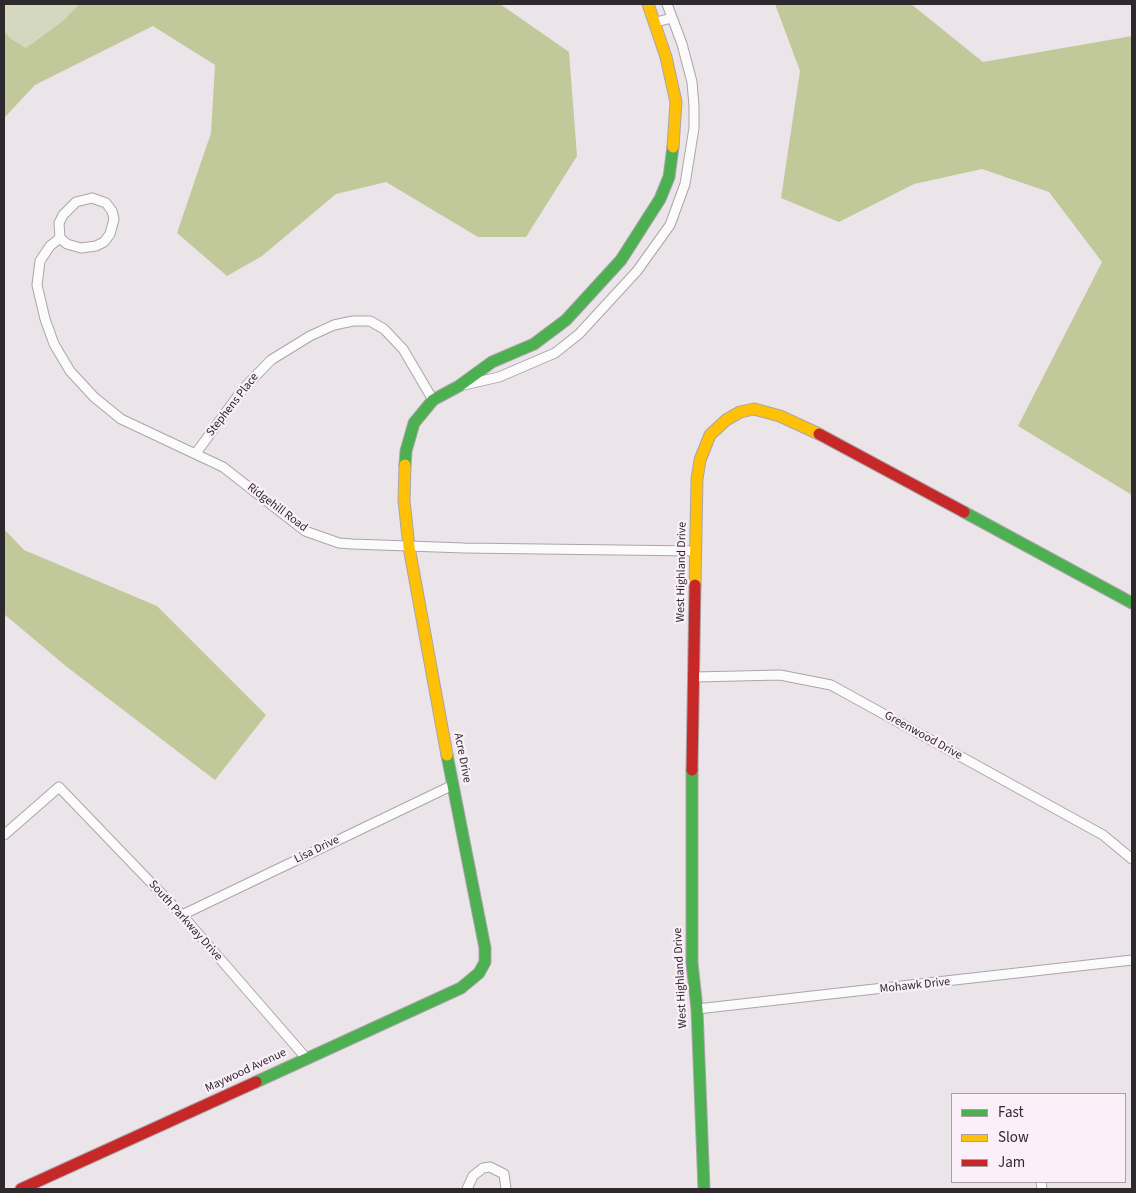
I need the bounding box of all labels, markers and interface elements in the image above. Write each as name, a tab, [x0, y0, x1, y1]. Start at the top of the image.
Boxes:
street label: Stephens Place	[204, 371, 262, 439]
street label: Ridgehill Road	[244, 481, 310, 535]
street label: West Highland Drive	[674, 522, 690, 622]
street label: Greenwood Drive	[882, 709, 964, 763]
street label: Acre Drive	[450, 732, 474, 784]
street label: Lisa Drive	[292, 833, 342, 867]
street label: South Parkway Drive	[145, 878, 225, 964]
street label: West Highland Drive	[671, 927, 691, 1029]
street label: Mohawk Drive	[879, 975, 951, 997]
street label: Maywood Avenue	[203, 1046, 289, 1096]
legend	[951, 1093, 1126, 1183]
text: Fast	[998, 1102, 1024, 1123]
text: Slow	[998, 1127, 1029, 1148]
text: Jam	[998, 1152, 1025, 1173]

